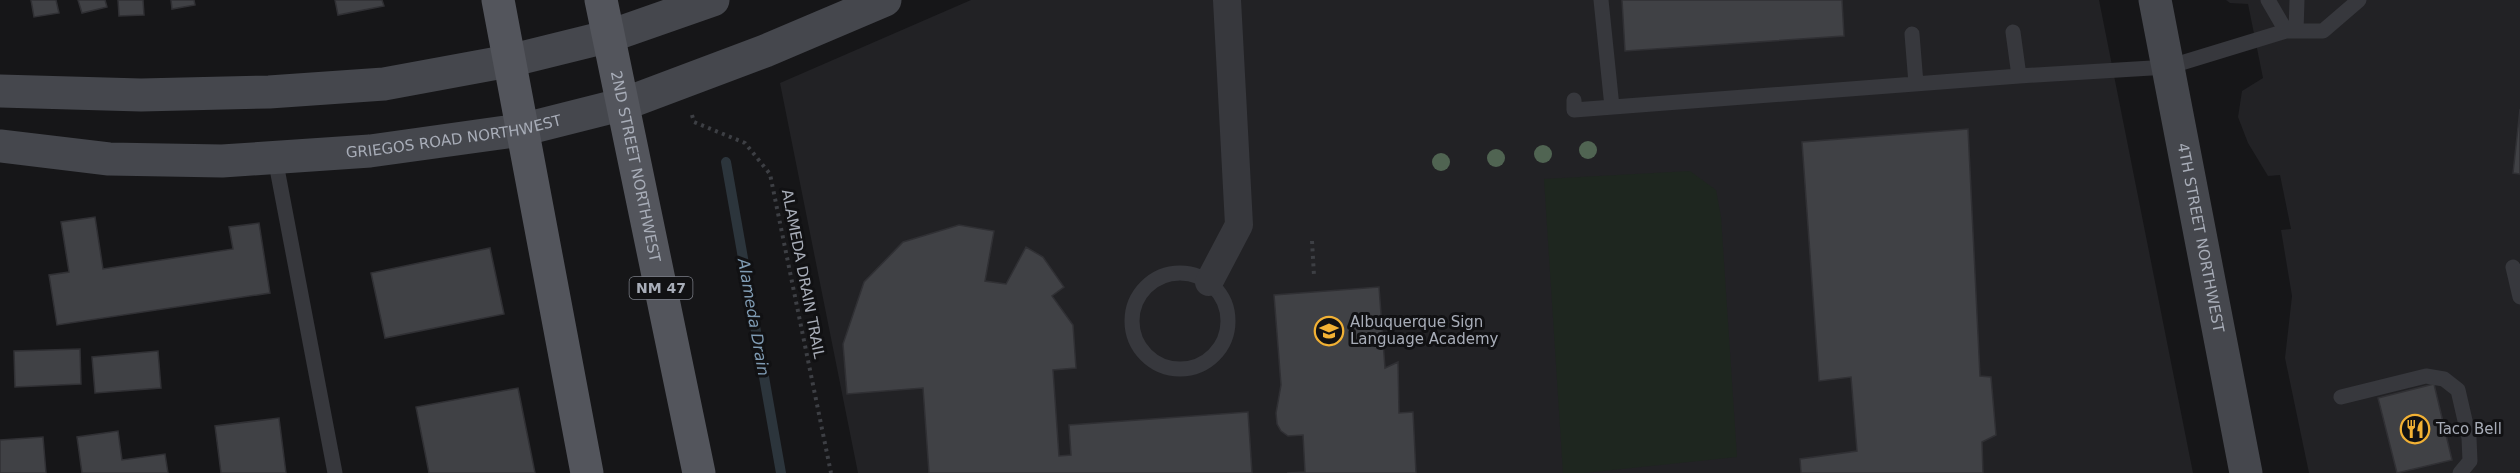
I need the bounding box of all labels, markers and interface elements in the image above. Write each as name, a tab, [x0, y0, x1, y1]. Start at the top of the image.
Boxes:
street label: 2ND STREET NORTHWEST	[607, 69, 664, 265]
street label: GRIEGOS ROAD NORTHWEST	[345, 111, 564, 162]
street label: 4TH STREET NORTHWEST	[2174, 141, 2228, 335]
street label: ALAMEDA DRAIN TRAIL	[778, 188, 828, 361]
water label: Alameda Drain	[734, 256, 773, 377]
road number: NM 47	[630, 277, 692, 299]
place label: Albuquerque Sign Language Academy	[1350, 313, 1499, 348]
school or university icon: Albuquerque Sign Language Academy	[1313, 315, 1345, 347]
restaurant icon: Taco Bell	[2399, 413, 2431, 445]
place label: Taco Bell	[2435, 420, 2502, 438]

